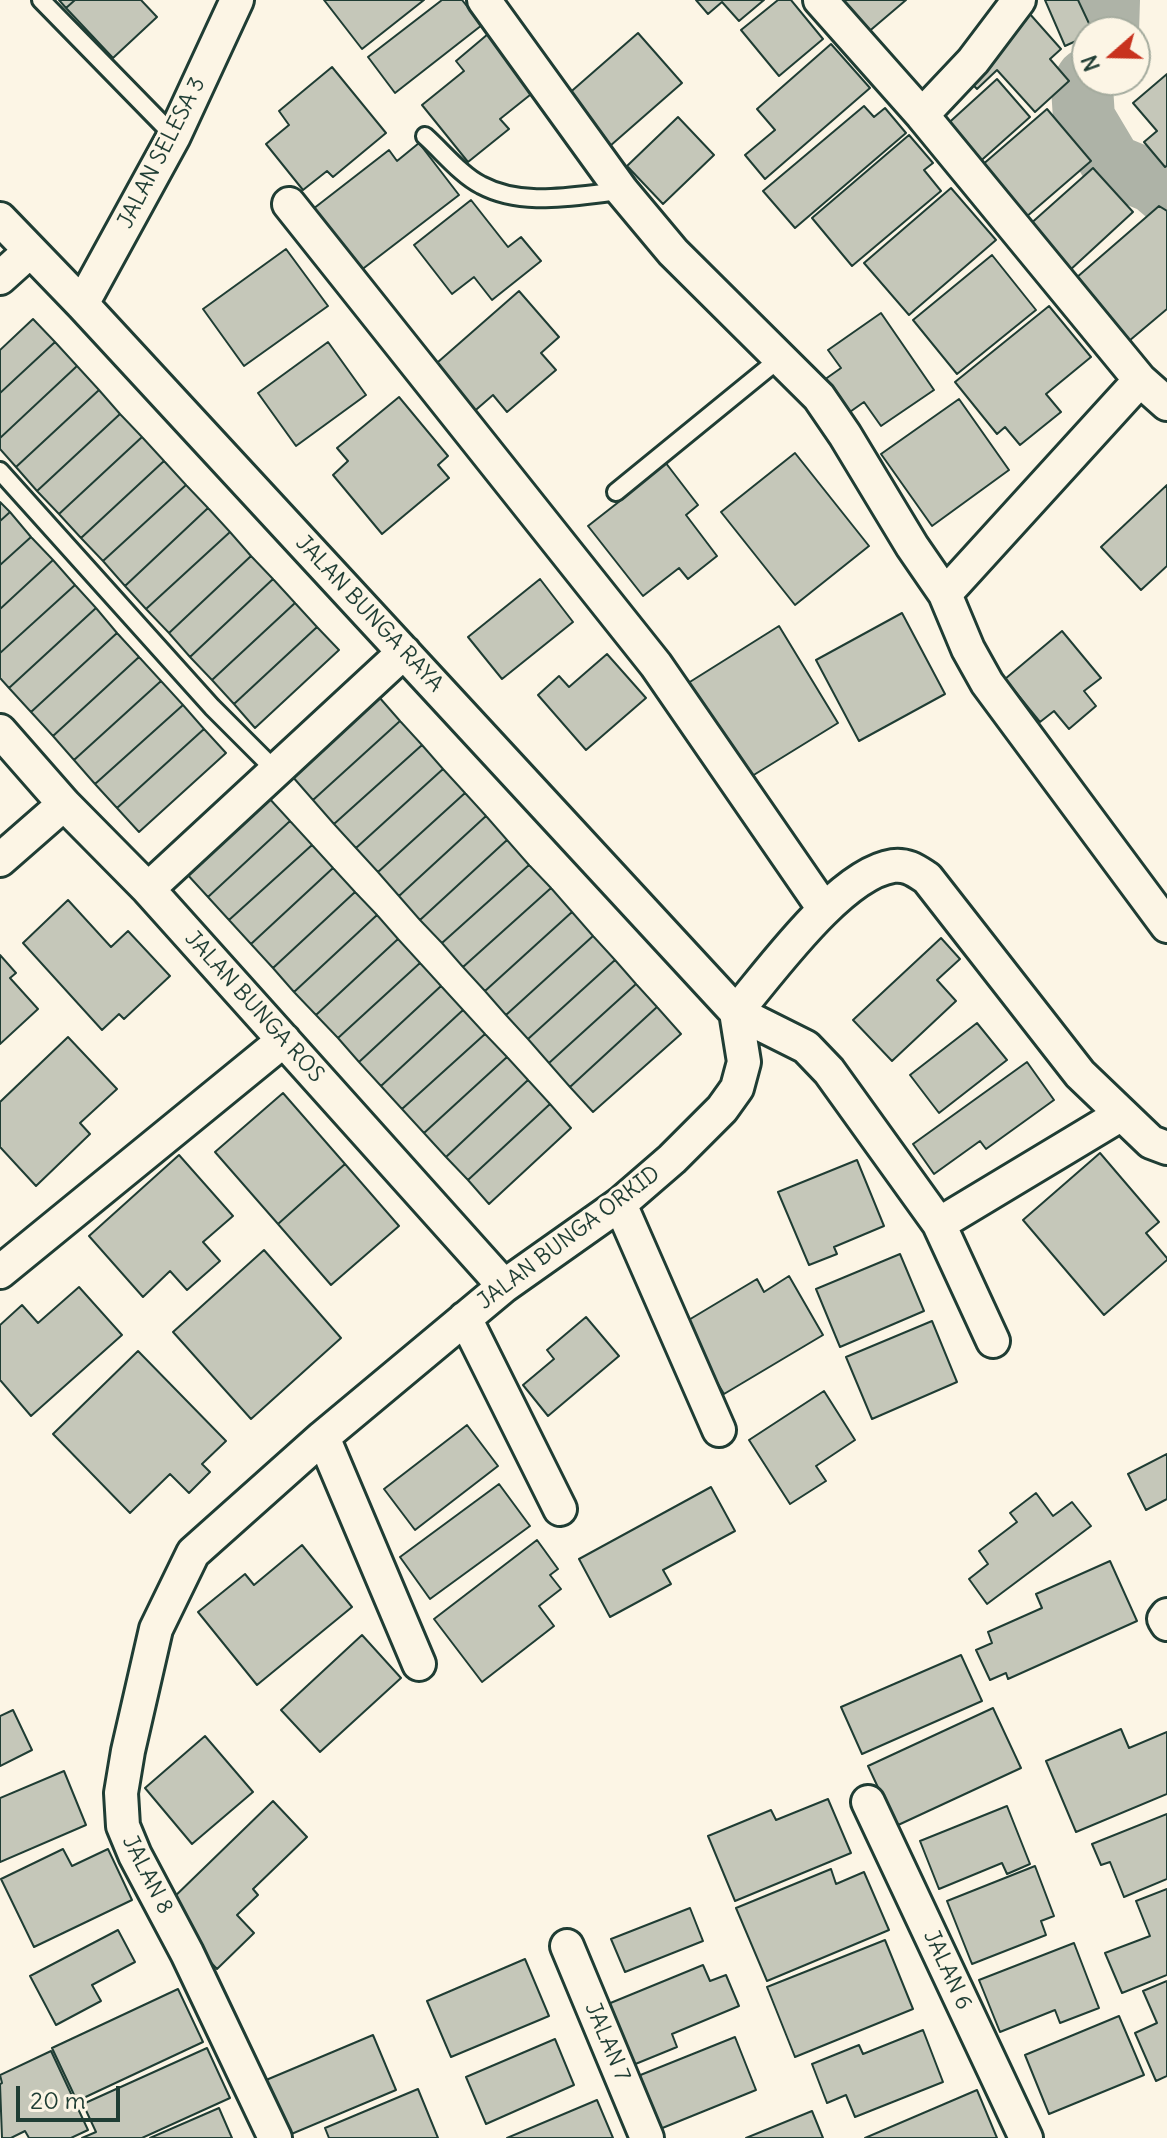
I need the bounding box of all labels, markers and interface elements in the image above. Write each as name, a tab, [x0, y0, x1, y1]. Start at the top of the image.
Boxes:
north arrow	[1071, 16, 1151, 96]
text: N	[1075, 52, 1106, 75]
street label: JALAN SELESA 3	[113, 73, 211, 233]
street label: JALAN BUNGA RAYA	[290, 530, 448, 698]
street label: JALAN BUNGA ROS	[179, 926, 329, 1088]
street label: JALAN BUNGA ORKID	[473, 1161, 665, 1315]
street label: JALAN 8	[116, 1831, 178, 1919]
street label: JALAN 6	[917, 1926, 977, 2014]
street label: JALAN 7	[579, 1999, 635, 2085]
scale bar	[20, 2070, 124, 2120]
text: 20 m	[30, 2085, 86, 2115]

